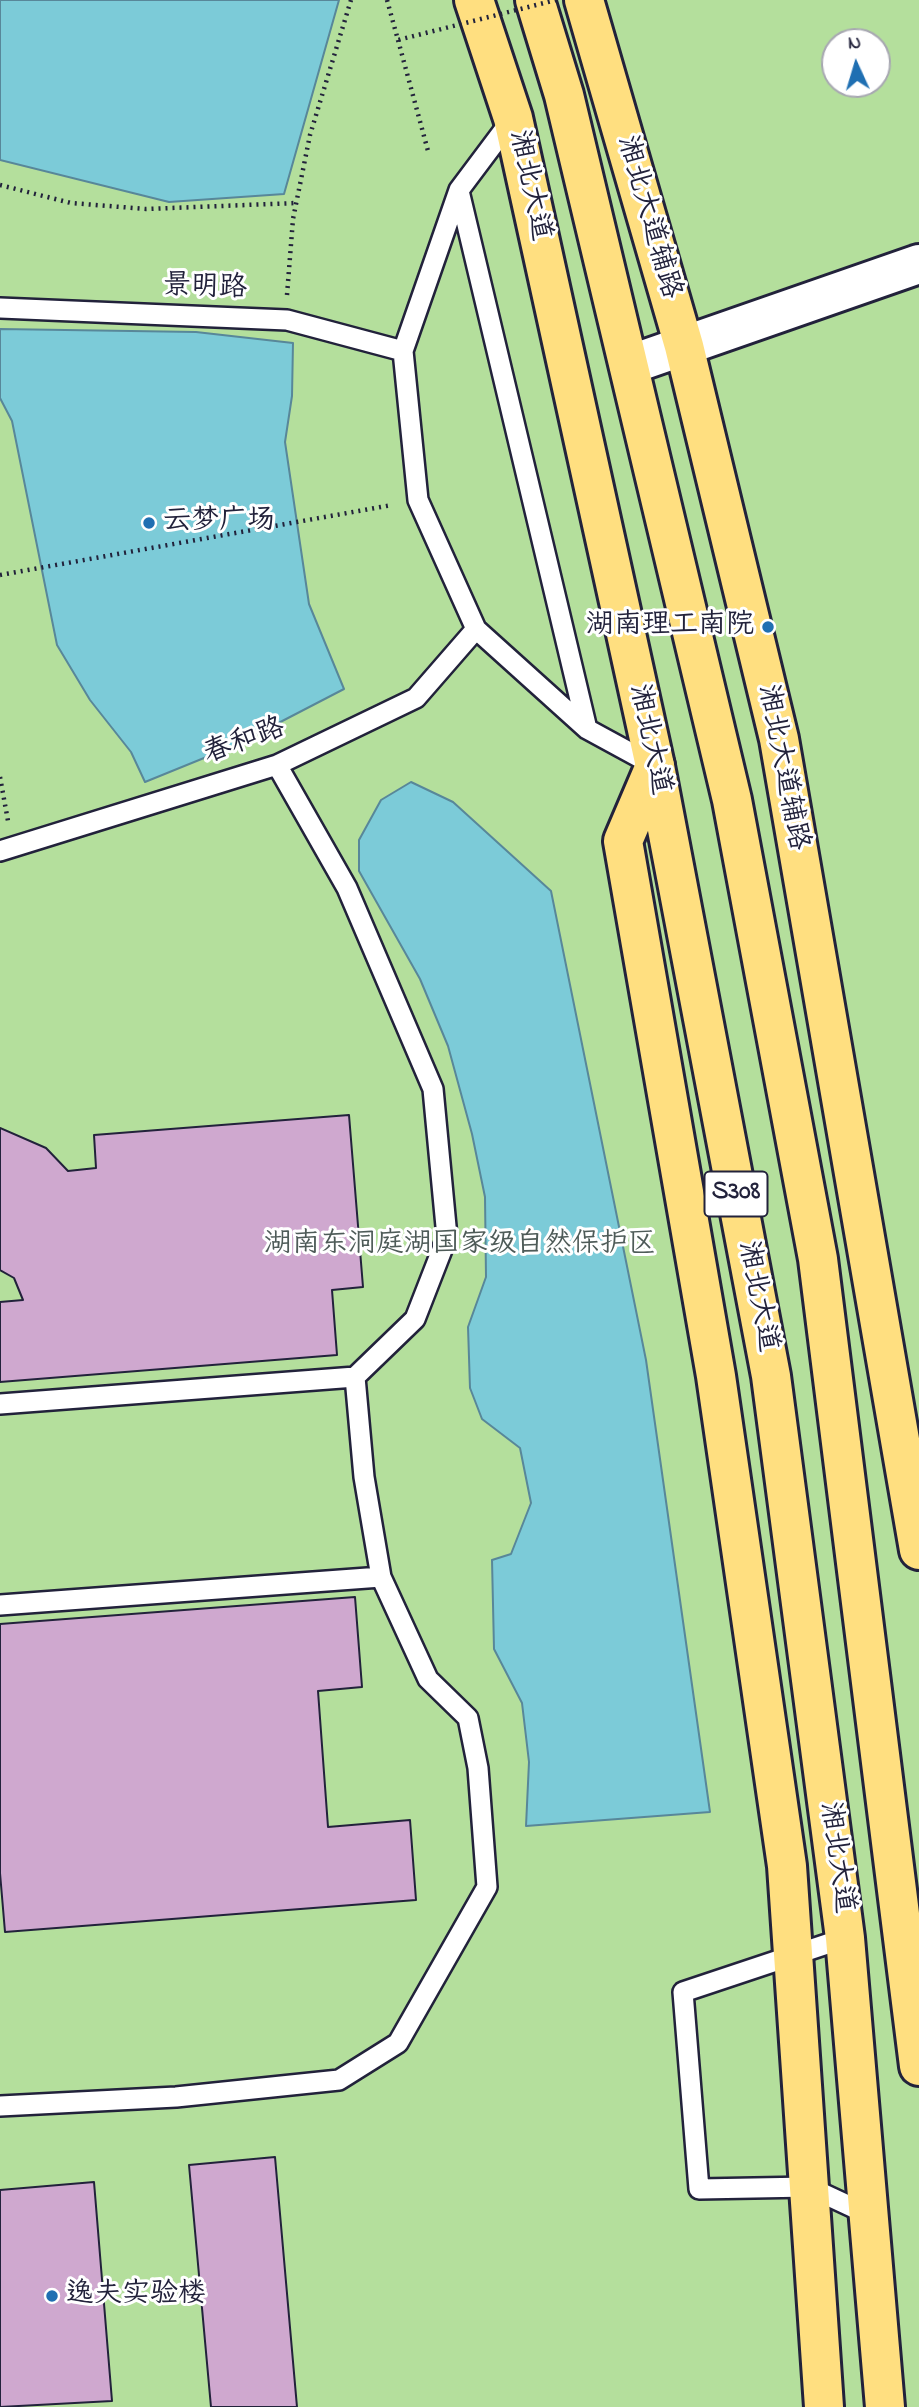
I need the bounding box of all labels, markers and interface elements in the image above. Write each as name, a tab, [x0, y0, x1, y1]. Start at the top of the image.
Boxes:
north arrow	[821, 28, 891, 98]
text: N	[847, 30, 862, 57]
street label: 湘北大道	[500, 128, 556, 244]
street label: 湘北大道辅路	[608, 133, 686, 303]
street label: 景明路	[162, 271, 248, 307]
place label: 云梦广场	[163, 506, 275, 540]
marker: 云梦广场	[141, 515, 157, 531]
place label: 湖南理工南院	[586, 610, 754, 644]
marker: 湖南理工南院	[760, 619, 776, 635]
street label: 湘北大道	[620, 682, 676, 798]
street label: 湘北大道辅路	[748, 682, 814, 854]
street label: 春和路	[200, 713, 290, 773]
road number: S308	[704, 1172, 768, 1217]
park label: 湖南东洞庭湖国家级自然保护区	[264, 1229, 656, 1263]
street label: 湘北大道	[729, 1239, 783, 1355]
street label: 湘北大道	[811, 1800, 859, 1916]
place label: 逸夫实验楼	[66, 2279, 206, 2313]
marker: 逸夫实验楼	[44, 2288, 60, 2304]

